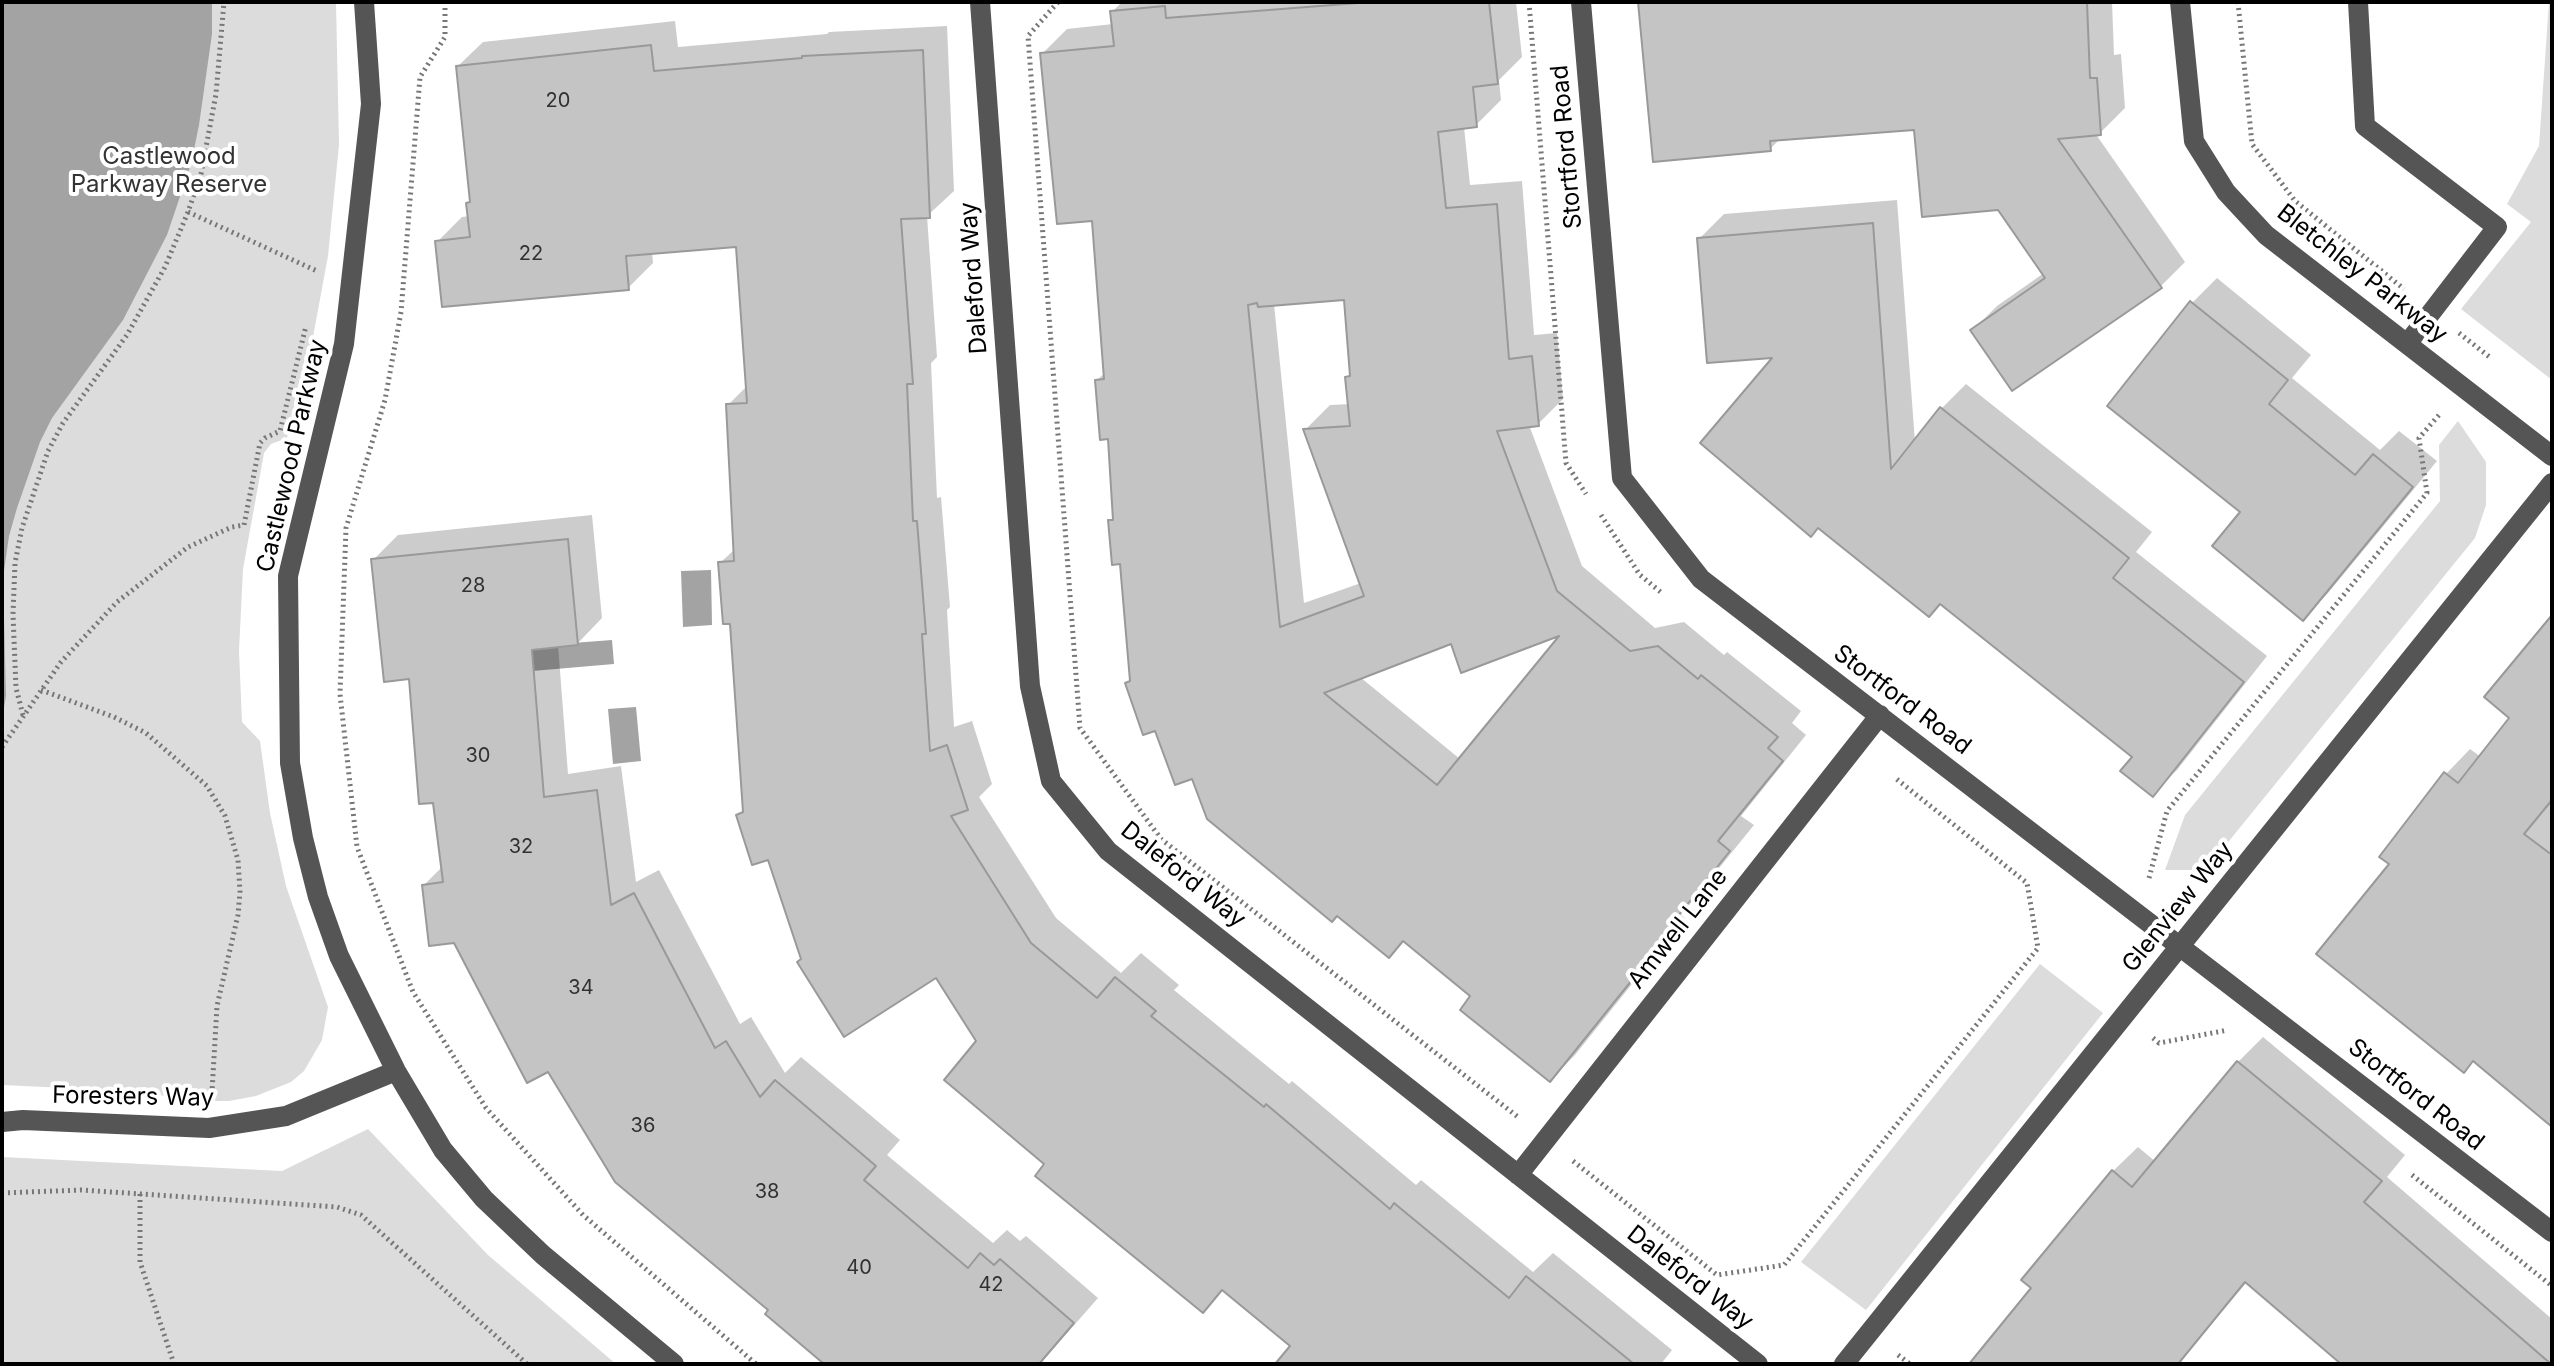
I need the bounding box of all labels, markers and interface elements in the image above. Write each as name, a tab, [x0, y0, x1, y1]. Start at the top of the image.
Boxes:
street label: Stortford Road	[1545, 64, 1589, 230]
house number: 20	[546, 89, 570, 113]
park label: Castlewood Parkway Reserve	[71, 143, 267, 199]
street label: Bletchley Parkway	[2271, 199, 2453, 349]
street label: Daleford Way	[954, 201, 994, 355]
house number: 22	[519, 242, 543, 266]
street label: Castlewood Parkway	[251, 337, 333, 575]
house number: 28	[461, 574, 485, 598]
street label: Stortford Road	[1828, 639, 1976, 761]
house number: 30	[466, 744, 490, 768]
street label: Daleford Way	[1115, 816, 1251, 934]
house number: 32	[509, 835, 533, 859]
street label: Glenview Way	[2117, 836, 2239, 978]
street label: Amwell Lane	[1622, 863, 1734, 995]
house number: 34	[568, 976, 594, 1000]
street label: Stortford Road	[2342, 1033, 2490, 1157]
street label: Foresters Way	[52, 1081, 214, 1113]
house number: 36	[631, 1114, 655, 1138]
house number: 38	[755, 1180, 779, 1204]
street label: Daleford Way	[1621, 1220, 1759, 1336]
house number: 40	[846, 1256, 872, 1280]
house number: 42	[978, 1273, 1004, 1297]

